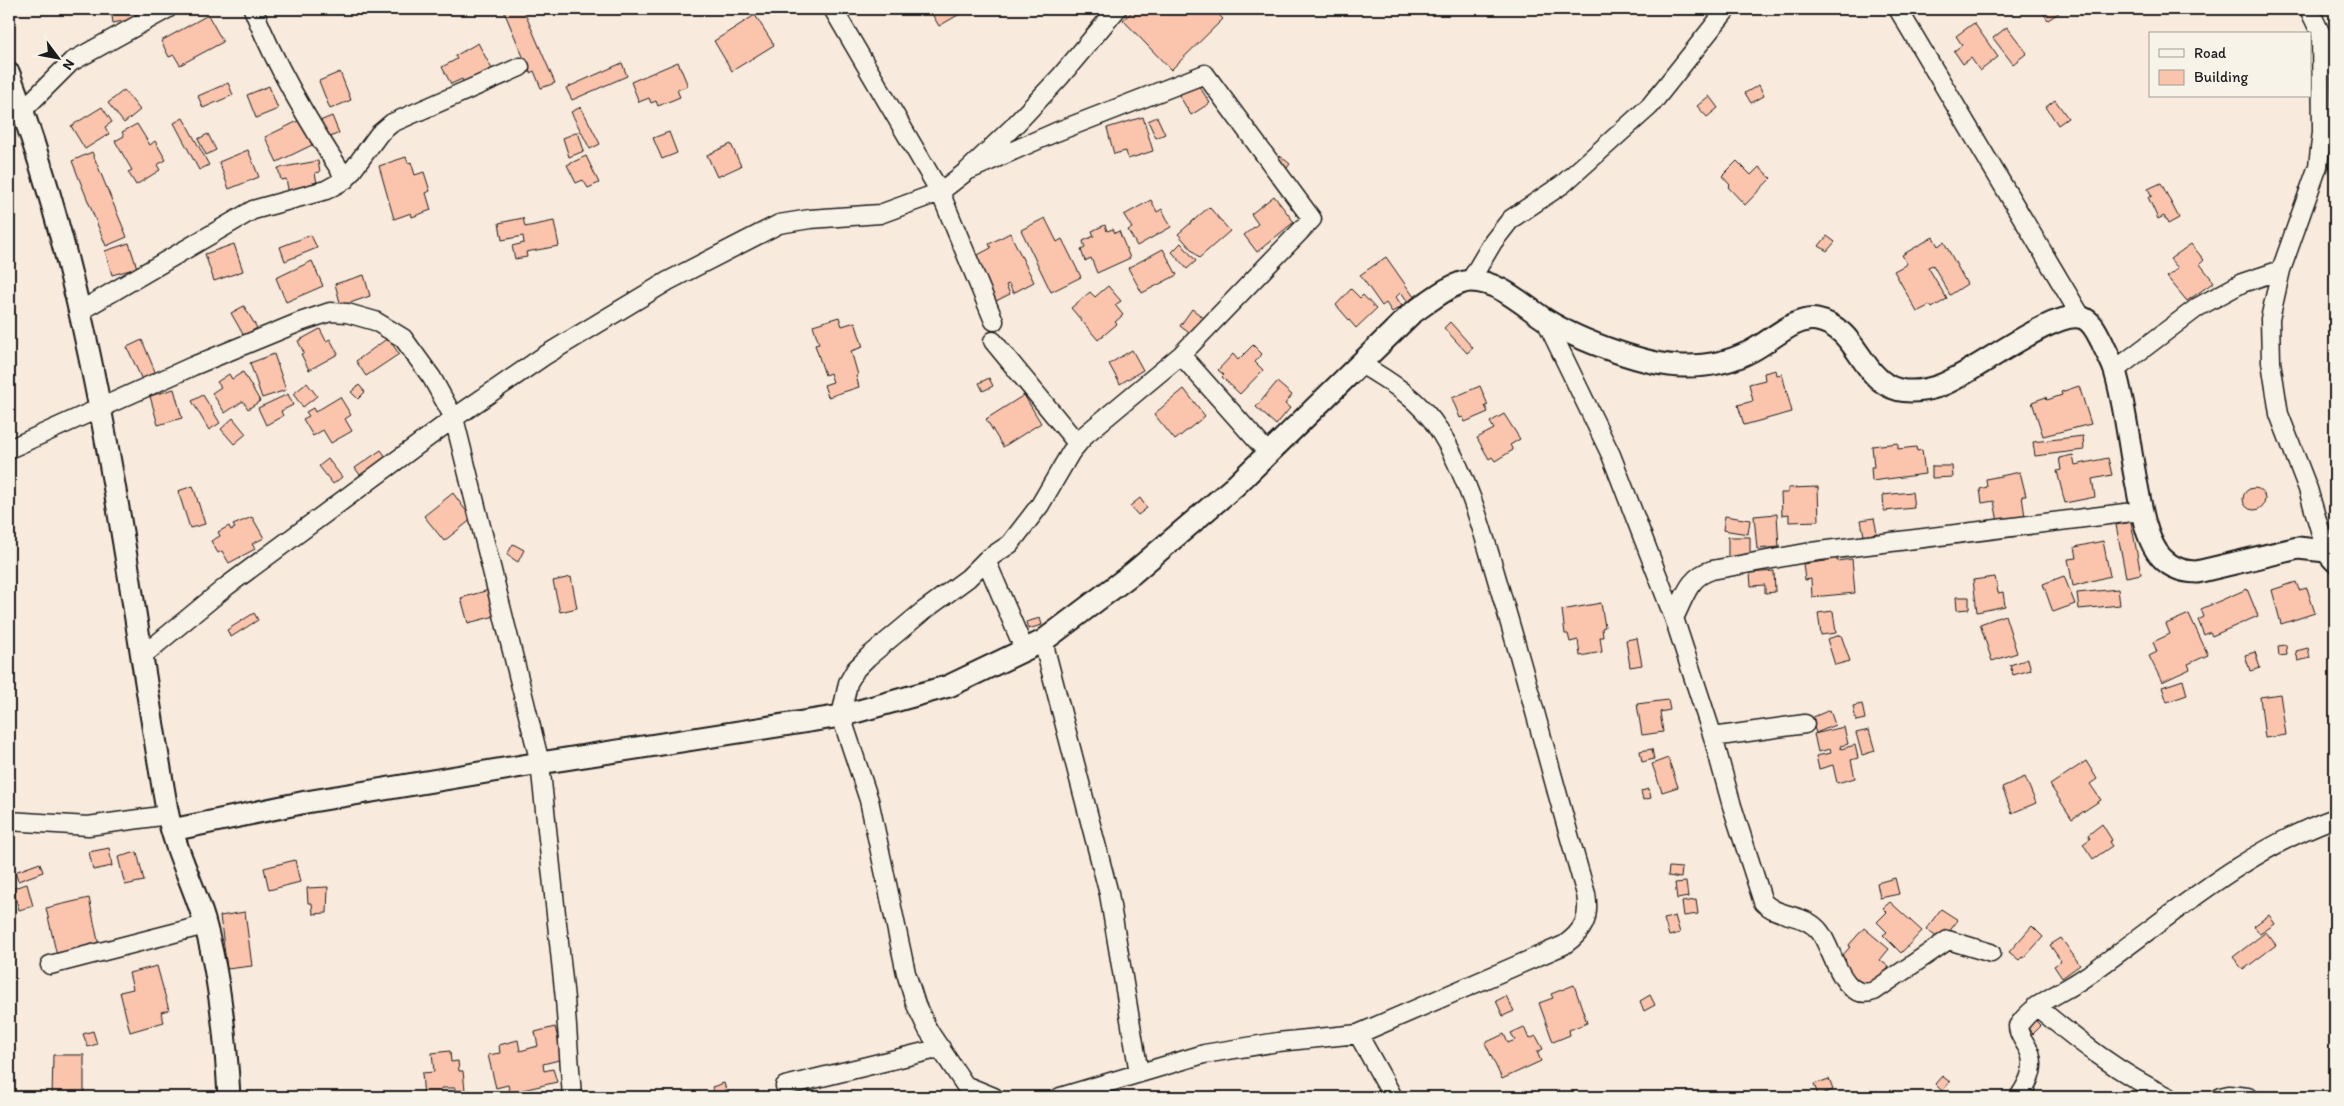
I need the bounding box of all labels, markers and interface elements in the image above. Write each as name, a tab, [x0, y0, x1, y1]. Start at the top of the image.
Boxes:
north arrow	[32, 32, 82, 82]
legend	[2149, 32, 2312, 98]
text: Road	[2194, 44, 2227, 62]
text: N	[59, 56, 78, 73]
text: Building	[2194, 68, 2248, 86]

